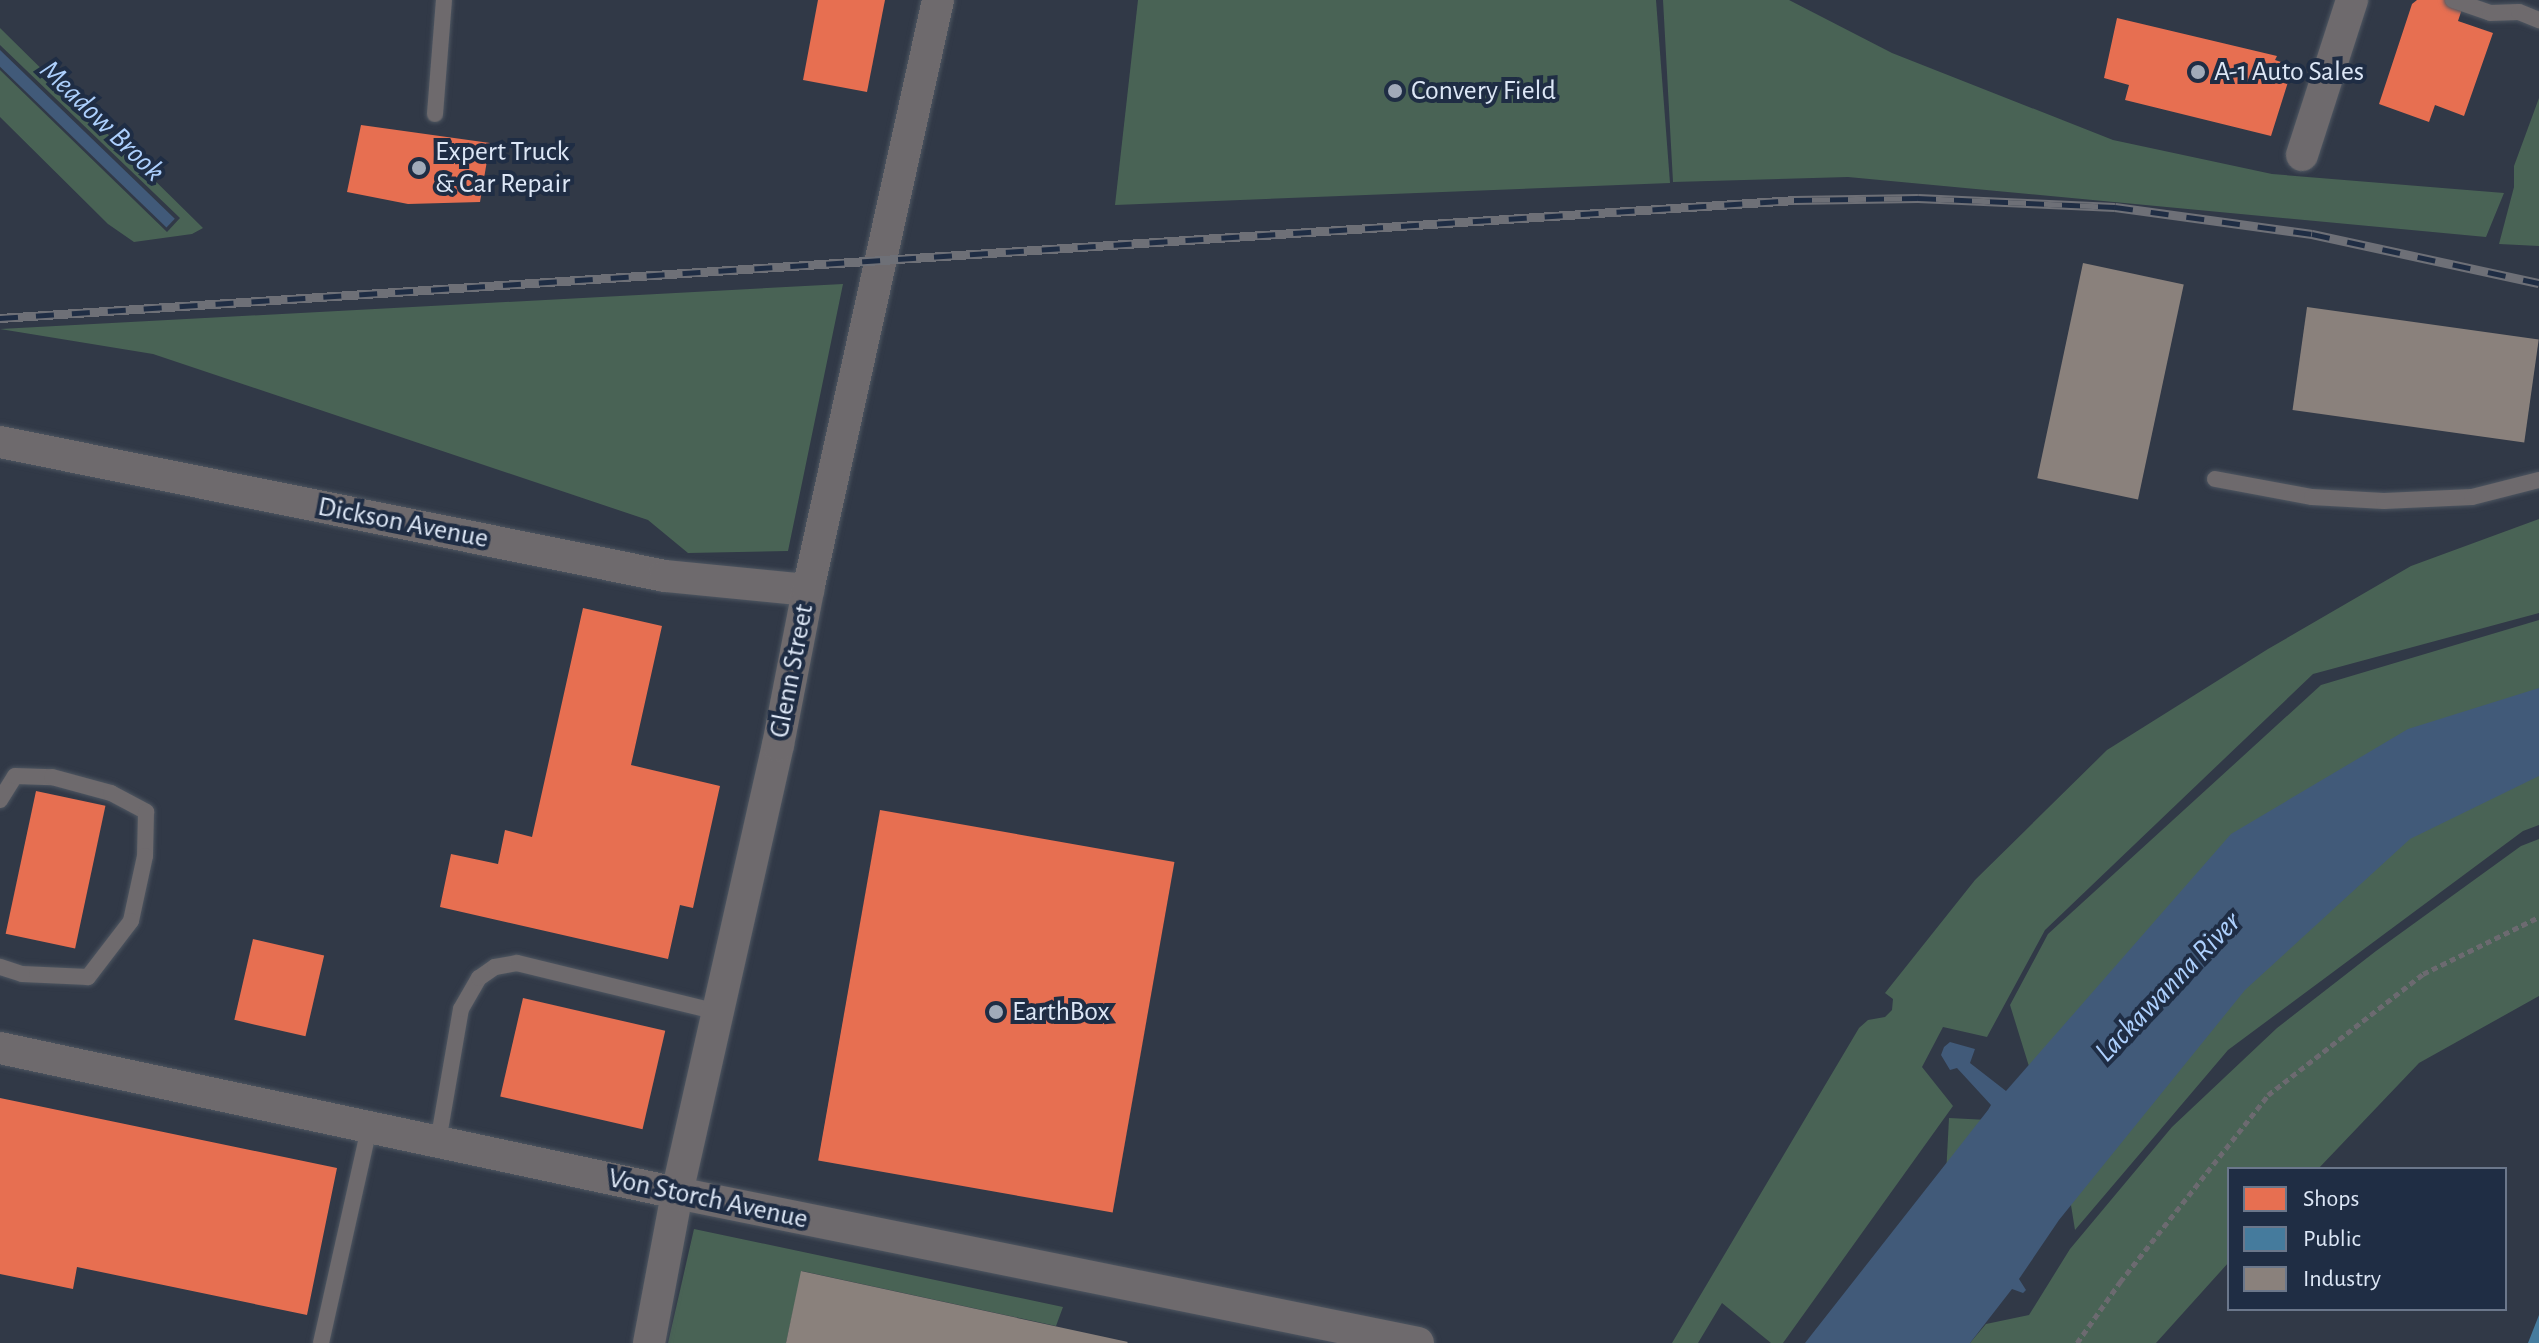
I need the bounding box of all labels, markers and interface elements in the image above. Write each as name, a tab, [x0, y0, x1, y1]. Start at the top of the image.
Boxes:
water label: Meadow Brook	[32, 53, 172, 189]
place label: A-1 Auto Sales	[2214, 55, 2364, 89]
marker: A-1 Auto Sales	[2189, 63, 2207, 81]
place label: Convery Field	[1411, 74, 1556, 108]
marker: Convery Field	[1386, 82, 1404, 100]
place label: Expert Truck & Car Repair	[435, 135, 570, 201]
marker: Expert Truck & Car Repair	[410, 159, 428, 177]
street label: Dickson Avenue	[315, 490, 491, 556]
street label: Glenn Street	[763, 601, 821, 741]
water label: Lackawanna River	[2087, 904, 2249, 1070]
place label: EarthBox	[1012, 995, 1110, 1029]
marker: EarthBox	[987, 1003, 1005, 1021]
street label: Von Storch Avenue	[605, 1161, 811, 1237]
legend	[2227, 1167, 2507, 1311]
text: Shops	[2303, 1187, 2359, 1211]
text: Public	[2303, 1227, 2361, 1251]
text: Industry	[2303, 1267, 2381, 1291]

